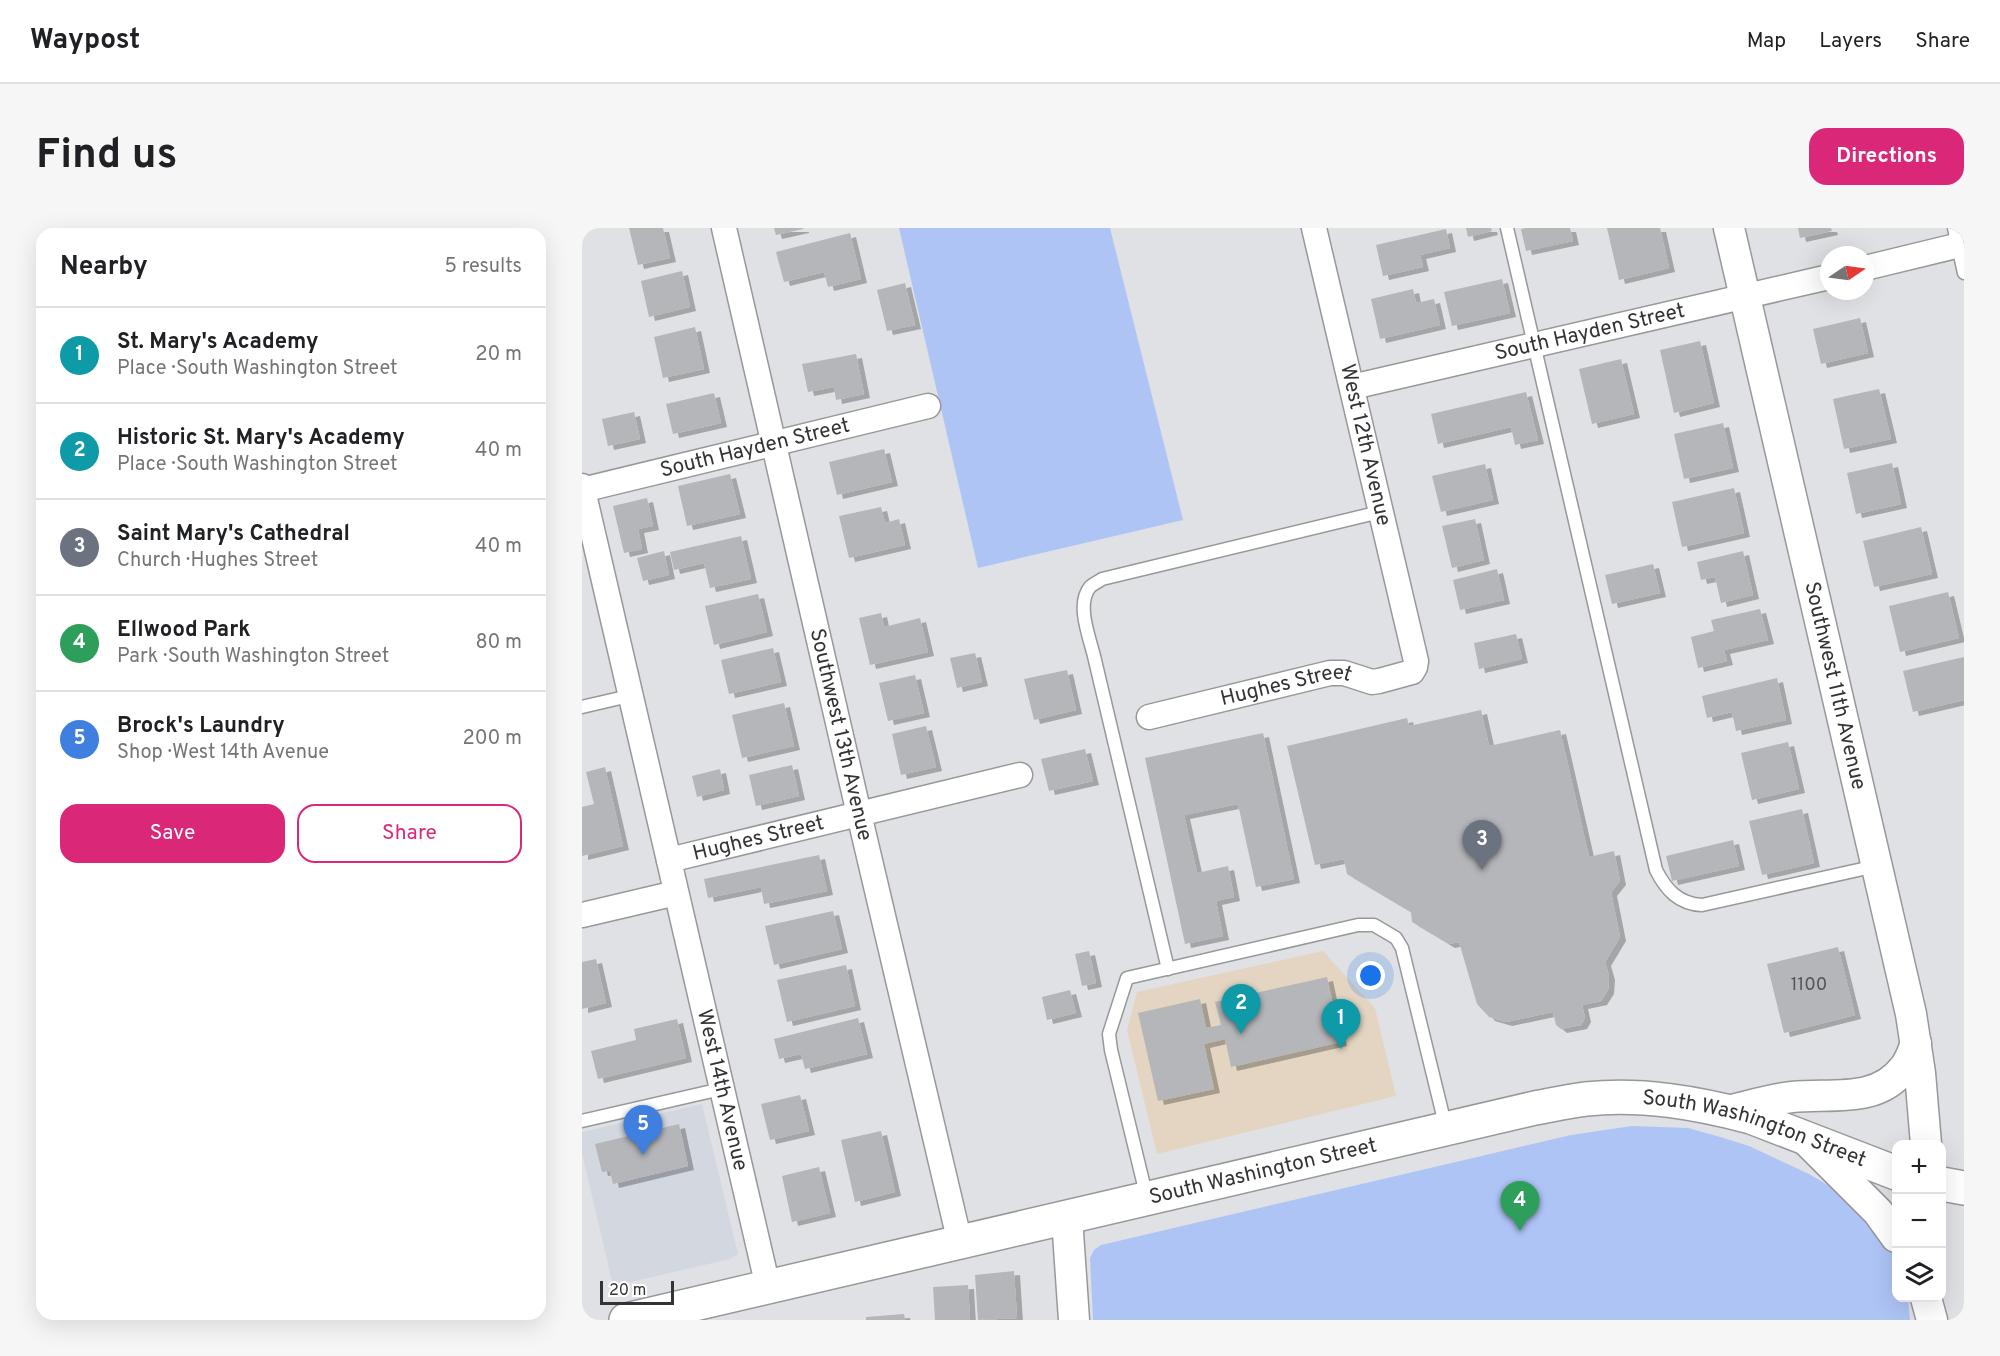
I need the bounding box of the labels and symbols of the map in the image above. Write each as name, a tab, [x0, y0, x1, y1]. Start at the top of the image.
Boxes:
north arrow	[1820, 246, 1874, 300]
street label: South Hayden Street	[1492, 297, 1687, 367]
street label: West 12th Avenue	[1333, 362, 1397, 528]
street label: South Hayden Street	[657, 412, 852, 484]
street label: Southwest 11th Avenue	[1798, 579, 1872, 793]
street label: Southwest 13th Avenue	[803, 626, 878, 844]
street label: Hughes Street	[1218, 659, 1356, 713]
street label: Hughes Street	[690, 809, 827, 867]
pin: 3	[1462, 820, 1502, 870]
your location	[1356, 961, 1385, 990]
house number: 1100	[1791, 974, 1827, 997]
pin: 2	[1222, 984, 1260, 1034]
pin: 1	[1322, 1000, 1360, 1049]
street label: West 14th Avenue	[690, 1006, 754, 1173]
street label: South Washington Street	[1641, 1084, 1870, 1174]
pin: 5	[624, 1106, 662, 1155]
street label: South Washington Street	[1146, 1132, 1379, 1211]
pin: 4	[1500, 1182, 1540, 1231]
scale bar	[600, 1278, 674, 1306]

